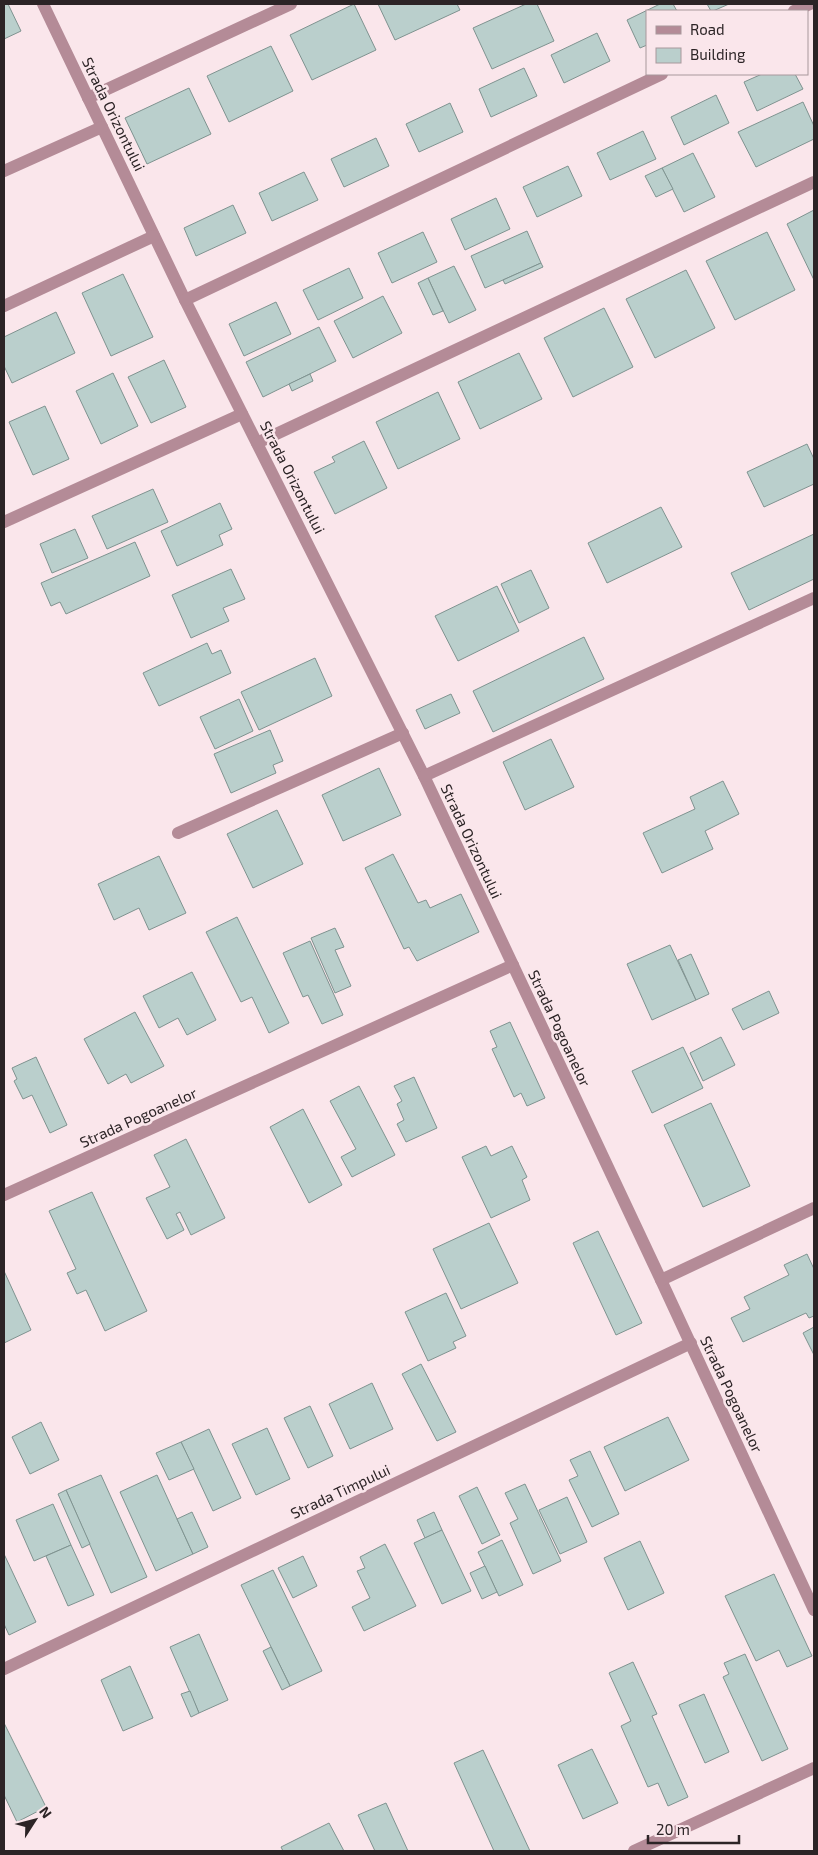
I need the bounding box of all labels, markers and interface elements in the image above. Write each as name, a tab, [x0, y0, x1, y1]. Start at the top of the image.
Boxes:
legend	[646, 10, 808, 75]
text: Road	[690, 20, 725, 38]
text: Building	[690, 45, 746, 63]
street label: Strada Orizontului	[79, 54, 149, 174]
street label: Strada Orizontului	[257, 418, 329, 536]
street label: Strada Orizontului	[438, 781, 506, 901]
street label: Strada Pogoanelor	[525, 967, 595, 1089]
street label: Strada Pogoanelor	[77, 1083, 199, 1151]
street label: Strada Pogoanelor	[697, 1333, 767, 1455]
street label: Strada Timpului	[287, 1460, 393, 1522]
north arrow	[10, 1795, 60, 1845]
text: N	[36, 1803, 56, 1821]
scale bar	[648, 1812, 739, 1844]
text: 20 m	[656, 1820, 690, 1838]

